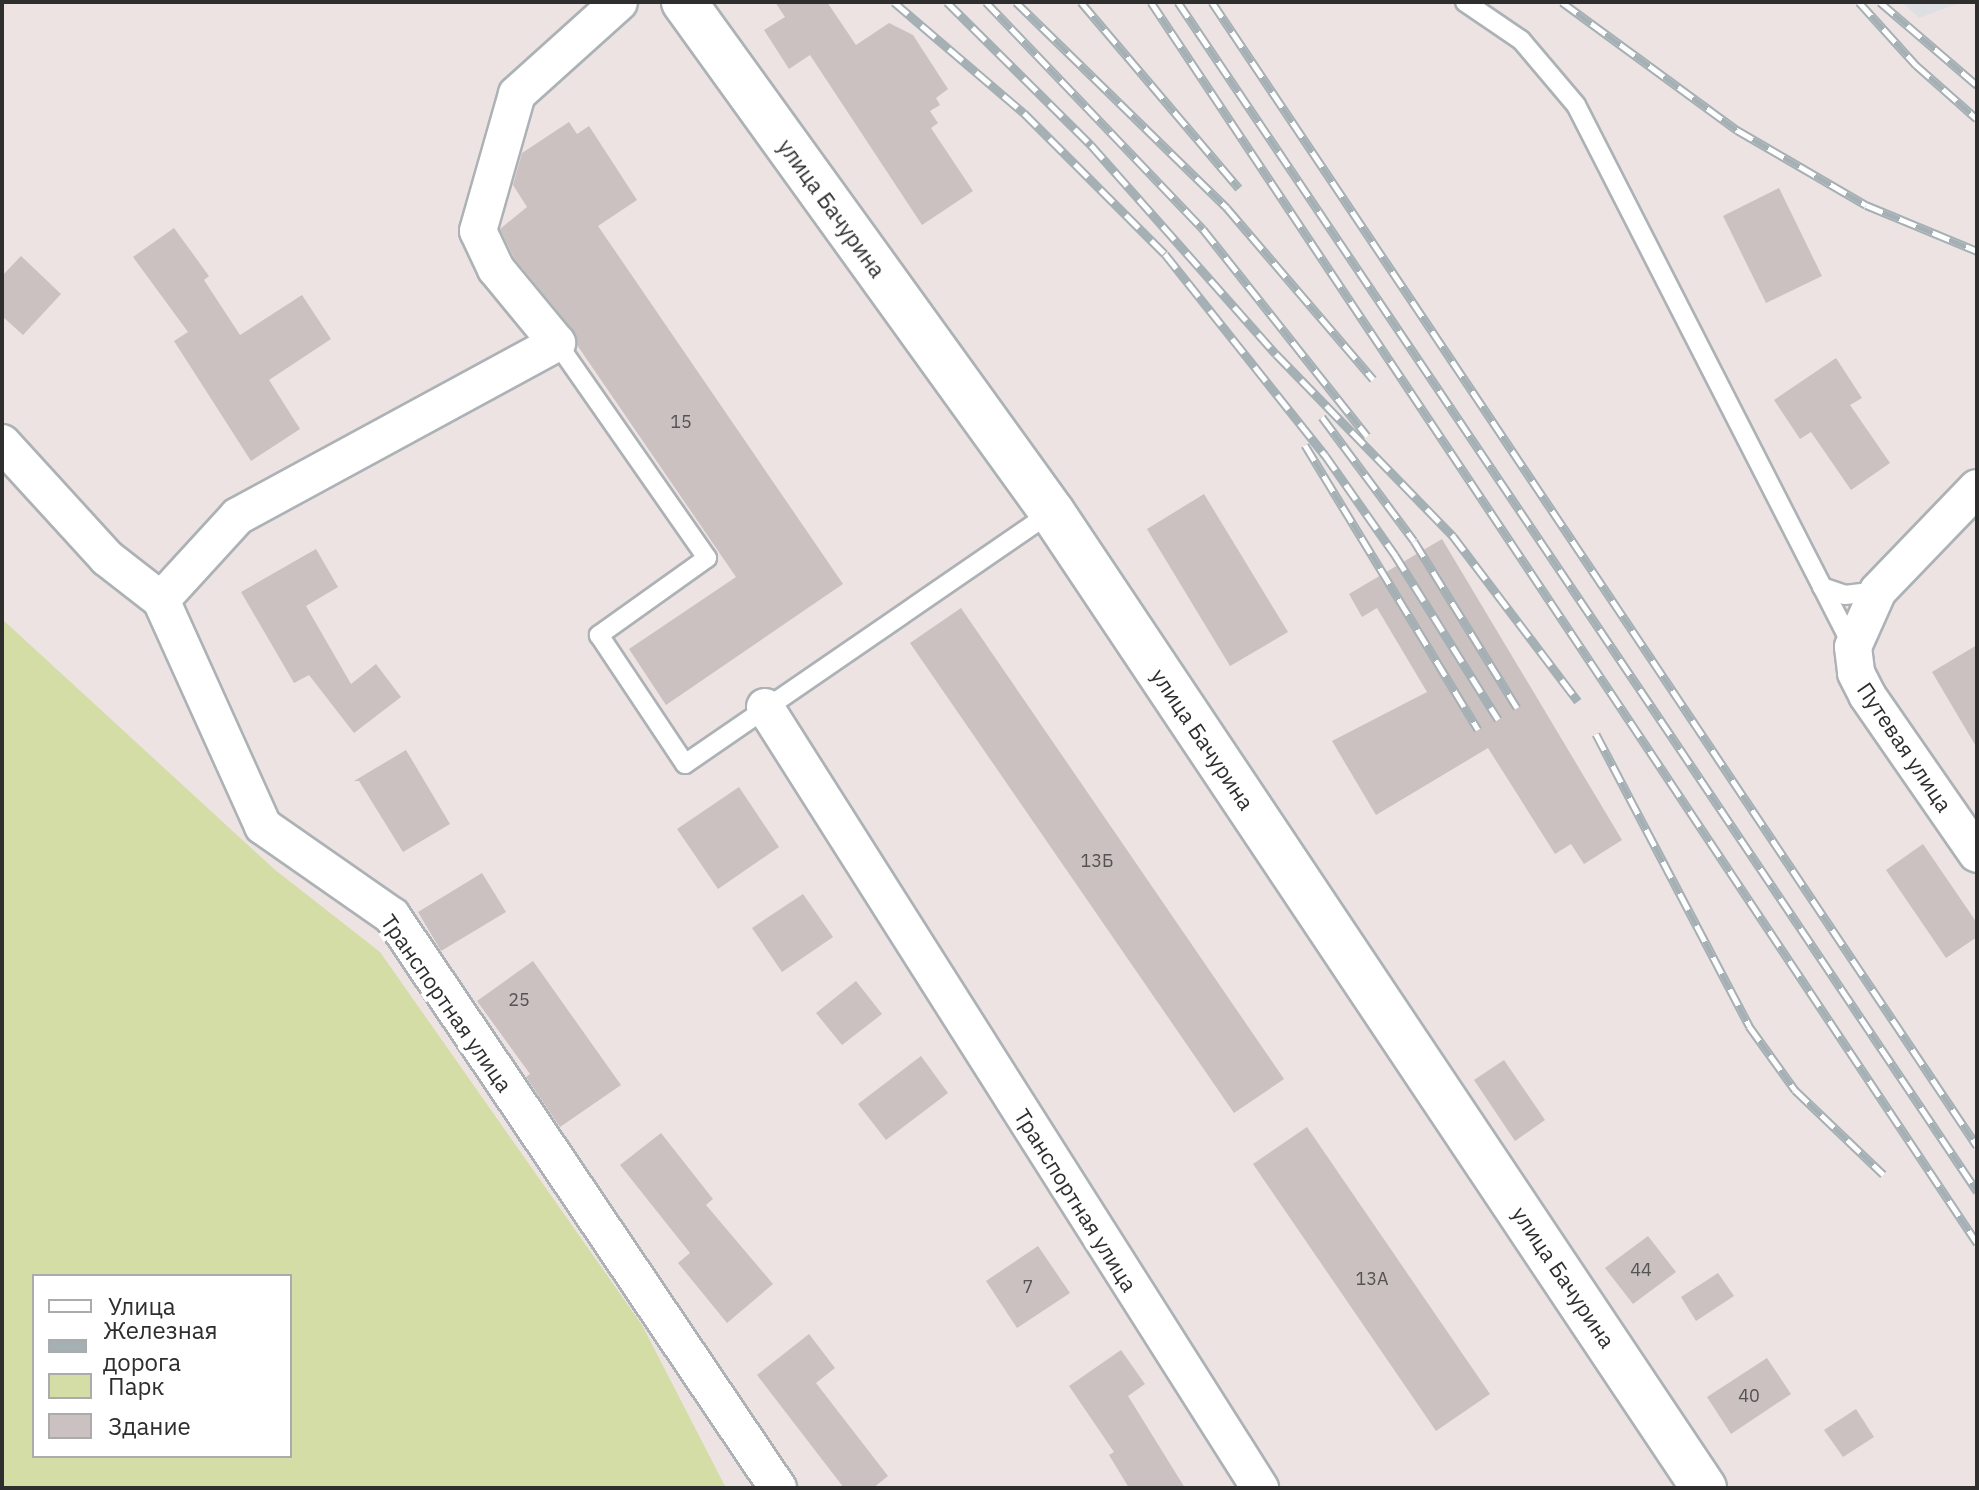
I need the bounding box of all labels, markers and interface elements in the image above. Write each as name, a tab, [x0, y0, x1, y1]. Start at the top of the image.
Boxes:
street label: улица Бачурина	[773, 134, 891, 282]
house number: 15	[670, 411, 692, 433]
street label: улица Бачурина	[1146, 663, 1260, 815]
street label: Путевая улица	[1852, 677, 1958, 817]
house number: 13Б	[1080, 850, 1114, 872]
street label: Транспортная улица	[376, 909, 518, 1097]
house number: 25	[508, 989, 530, 1011]
street label: Транспортная улица	[1009, 1104, 1143, 1296]
street label: улица Бачурина	[1507, 1201, 1621, 1353]
house number: 44	[1630, 1259, 1652, 1281]
house number: 13А	[1355, 1268, 1389, 1290]
legend	[32, 1274, 292, 1458]
house number: 7	[1023, 1276, 1033, 1298]
text: Улица	[108, 1290, 176, 1322]
text: Железная дорога	[103, 1314, 218, 1378]
text: Парк	[108, 1370, 165, 1402]
house number: 40	[1738, 1385, 1760, 1407]
text: Здание	[108, 1410, 191, 1442]

